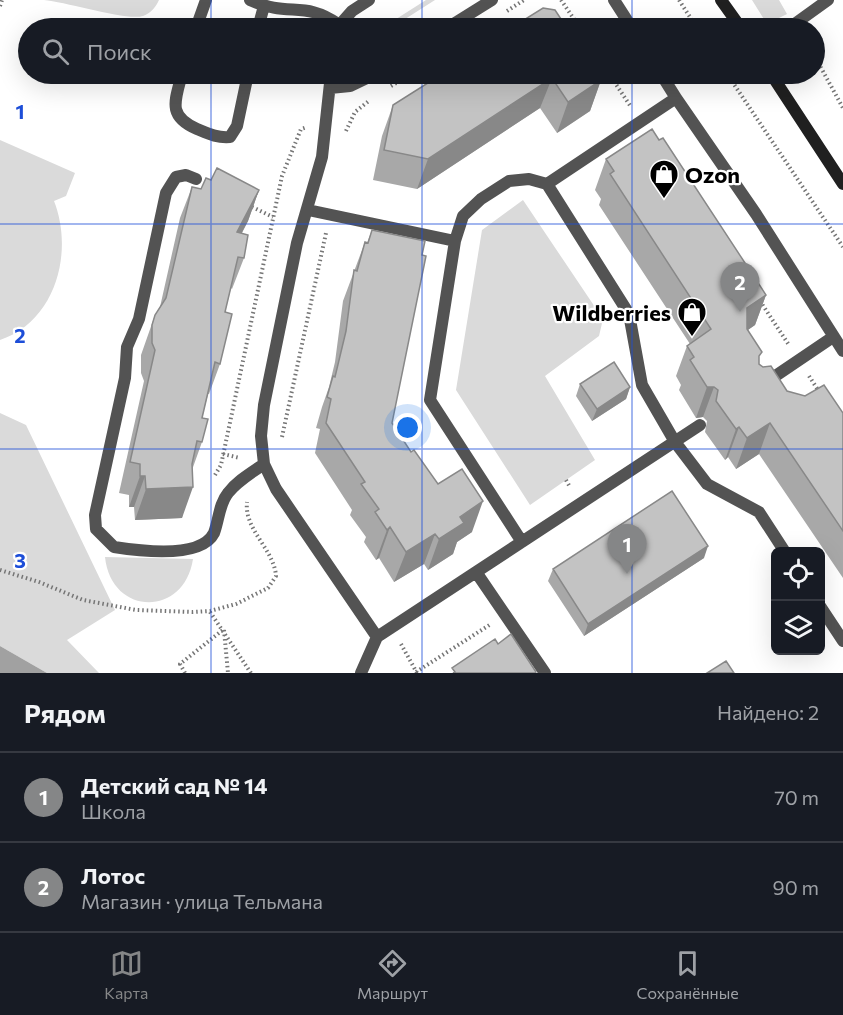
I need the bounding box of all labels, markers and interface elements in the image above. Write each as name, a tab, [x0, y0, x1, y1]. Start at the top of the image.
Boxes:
search box	[18, 18, 825, 84]
icon: search	[39, 35, 72, 68]
text: Поиск	[87, 38, 152, 65]
text: 1	[15, 99, 25, 123]
shop icon: Ozon	[648, 158, 680, 200]
place label: Ozon	[685, 161, 740, 188]
pin: 2	[720, 262, 760, 312]
shop icon: Wildberries	[676, 296, 708, 338]
place label: Wildberries	[552, 299, 671, 326]
text: 2	[14, 323, 26, 347]
your location	[393, 413, 422, 442]
pin: 1	[608, 524, 646, 574]
map controls	[771, 547, 825, 655]
button: locate	[771, 547, 825, 601]
text: 3	[14, 548, 26, 572]
button: layers	[771, 601, 825, 655]
text: Рядом	[24, 697, 106, 728]
text: Найдено: 2	[717, 700, 819, 724]
text: Детский сад № 14	[81, 772, 267, 799]
text: 1	[39, 785, 48, 809]
text: 70 m	[774, 785, 819, 809]
text: Школа	[81, 799, 146, 823]
text: Лотос	[81, 862, 145, 889]
text: 2	[38, 875, 49, 899]
text: 90 m	[773, 875, 819, 899]
text: Магазин · улица Тельмана	[81, 889, 323, 913]
tab: Карта	[104, 947, 148, 1002]
tab: Маршрут	[357, 947, 428, 1002]
tab: Сохранённые	[637, 947, 739, 1002]

